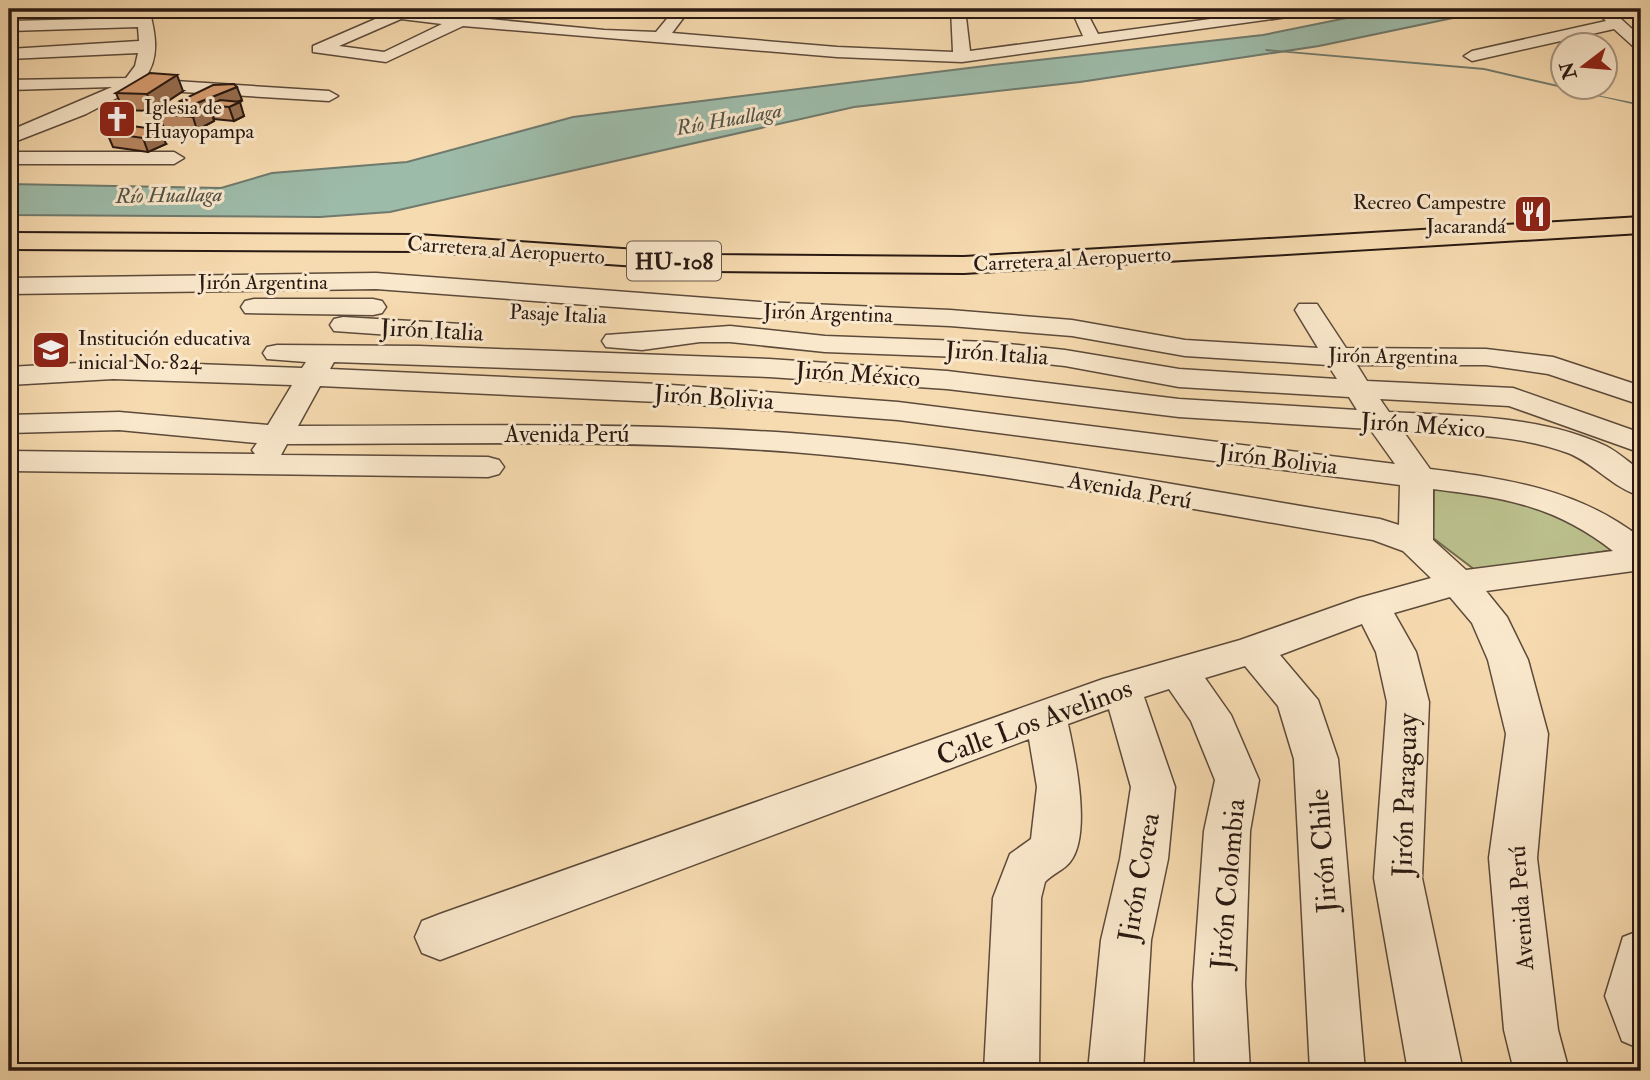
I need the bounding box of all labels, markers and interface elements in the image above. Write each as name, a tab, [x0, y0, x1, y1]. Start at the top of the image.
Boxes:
north arrow	[1548, 32, 1618, 102]
text: N	[1554, 58, 1583, 83]
place label: Iglesia de Huayopampa	[144, 94, 255, 145]
water label: Río Huallaga	[673, 97, 784, 142]
church icon: Iglesia de Huayopampa	[96, 98, 138, 140]
water label: Río Huallaga	[114, 181, 223, 210]
place label: Recreo Campestre Jacarandá	[1353, 189, 1506, 240]
restaurant icon: Recreo Campestre Jacarandá	[1512, 193, 1554, 235]
street label: Carretera al Aeropuerto	[406, 230, 606, 271]
street label: Carretera al Aeropuerto	[972, 241, 1172, 278]
road number: HU-108	[627, 242, 721, 280]
street label: Jirón Argentina	[197, 269, 328, 296]
street label: Pasaje Italia	[509, 298, 608, 331]
street label: Jirón Argentina	[762, 298, 894, 329]
street label: Jirón Italia	[379, 312, 485, 349]
place label: Institución educativa inicial No. 824	[78, 325, 251, 376]
school or university icon: Institución educativa inicial No. 824	[30, 329, 72, 371]
street label: Jirón Italia	[943, 334, 1051, 373]
street label: Jirón Argentina	[1327, 342, 1458, 371]
street label: Jirón México	[794, 355, 921, 394]
street label: Jirón Bolivia	[652, 378, 776, 417]
street label: Jirón México	[1359, 406, 1486, 445]
street label: Avenida Perú	[503, 419, 630, 450]
street label: Jirón Bolivia	[1216, 437, 1341, 482]
street label: Avenida Perú	[1065, 464, 1194, 517]
street label: Calle Los Avelinos	[932, 671, 1137, 774]
street label: Jirón Paraguay	[1385, 712, 1426, 879]
street label: Jirón Chile	[1302, 787, 1345, 915]
street label: Jirón Colombia	[1204, 797, 1253, 972]
street label: Jirón Corea	[1111, 810, 1168, 945]
street label: Avenida Perú	[1502, 845, 1541, 972]

